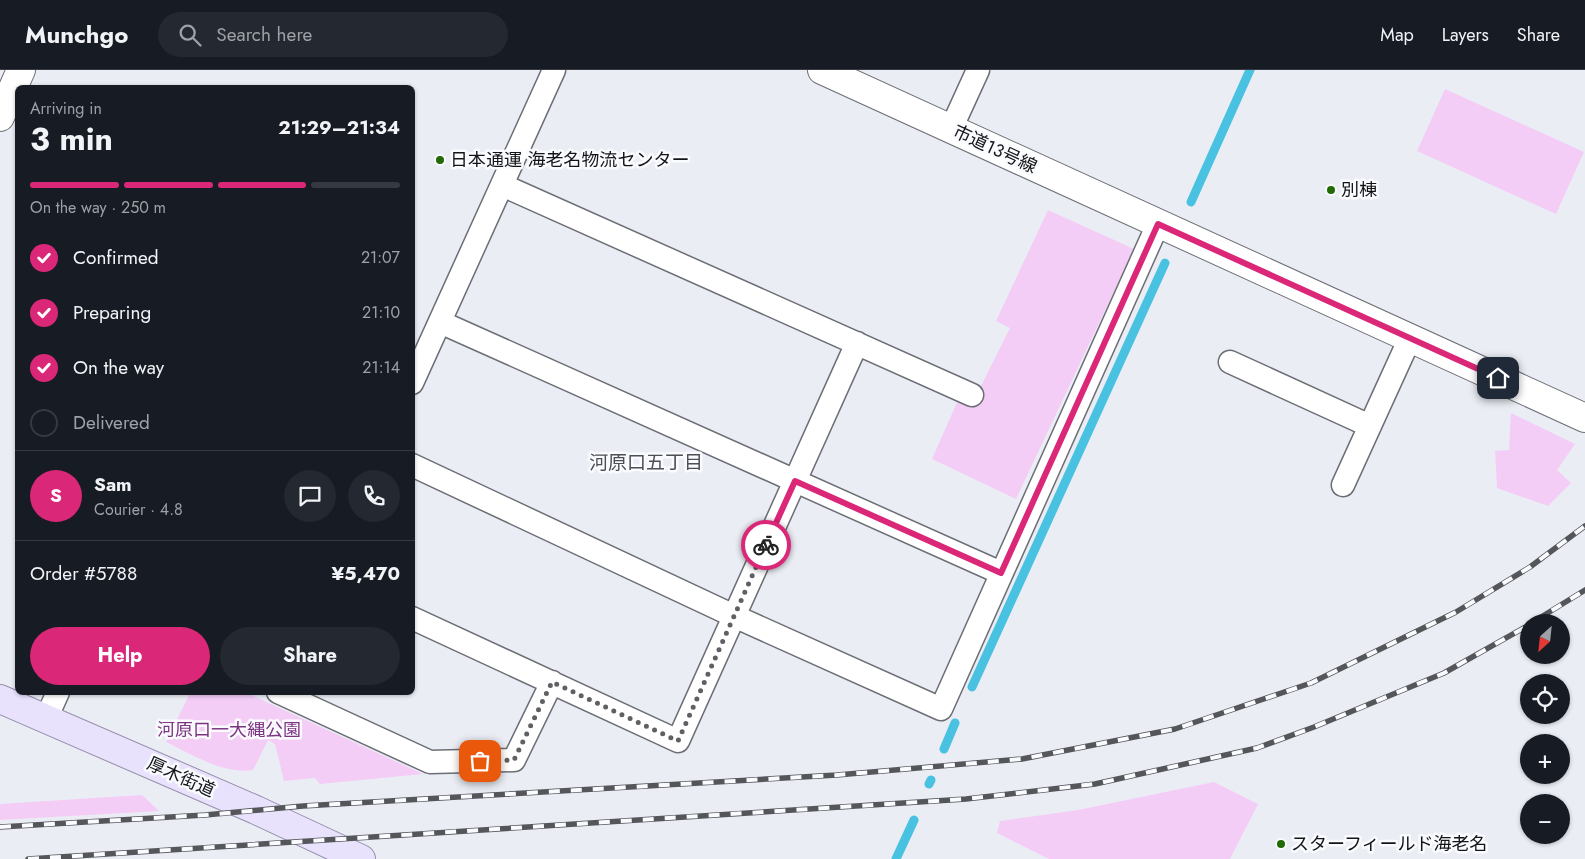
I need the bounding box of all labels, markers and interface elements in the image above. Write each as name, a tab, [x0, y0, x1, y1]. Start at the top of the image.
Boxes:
search box	[158, 12, 508, 57]
text: Munchgo	[25, 17, 128, 52]
icon: search	[176, 21, 204, 49]
text: Search here	[216, 21, 312, 48]
text: Map	[1380, 22, 1414, 48]
text: Layers	[1442, 22, 1489, 48]
text: Share	[1517, 22, 1560, 48]
text: Arriving in	[30, 97, 102, 120]
text: 21:29–21:34	[278, 114, 400, 141]
text: 3 min	[30, 116, 113, 162]
street label: 市道13号線	[949, 118, 1041, 180]
place label: 日本通運 海老名物流センター	[450, 147, 689, 173]
marker: 日本通運 海老名物流センター	[434, 154, 446, 166]
place label: 別棟	[1341, 177, 1377, 203]
marker: 別棟	[1325, 184, 1337, 196]
text: On the way · 250 m	[30, 196, 166, 219]
icon: check	[30, 244, 58, 272]
text: Confirmed	[73, 244, 159, 271]
text: 21:07	[361, 246, 400, 269]
icon: check	[30, 299, 58, 327]
text: Preparing	[73, 299, 151, 326]
text: 21:10	[362, 301, 400, 324]
icon: check	[30, 354, 58, 382]
text: On the way	[73, 354, 164, 381]
text: 21:14	[362, 356, 400, 379]
pin	[1477, 357, 1519, 399]
icon: home	[1484, 364, 1512, 392]
text: Delivered	[73, 409, 150, 436]
district label: 河原口五丁目	[589, 449, 703, 476]
button: chat	[284, 470, 336, 522]
button: phone	[348, 470, 400, 522]
text: Sam	[94, 471, 132, 498]
text: S	[50, 482, 62, 509]
text: Courier · 4.8	[94, 498, 183, 521]
courier	[741, 520, 791, 570]
icon: bike	[752, 531, 780, 559]
text: Order #5788	[30, 560, 137, 587]
text: ¥5,470	[332, 560, 400, 587]
north arrow	[1520, 614, 1570, 664]
map controls	[1520, 614, 1570, 844]
button: Help	[30, 627, 210, 685]
button: Share	[220, 627, 400, 685]
button: locate	[1520, 674, 1570, 724]
park label: 河原口一大縄公園	[157, 717, 301, 743]
button: +	[1520, 734, 1570, 784]
pin	[459, 740, 501, 782]
icon: bag	[466, 747, 494, 775]
street label: 厚木街道	[143, 750, 219, 804]
button: −	[1520, 794, 1570, 844]
place label: スターフィールド海老名	[1291, 831, 1488, 857]
marker: スターフィールド海老名	[1275, 838, 1287, 850]

